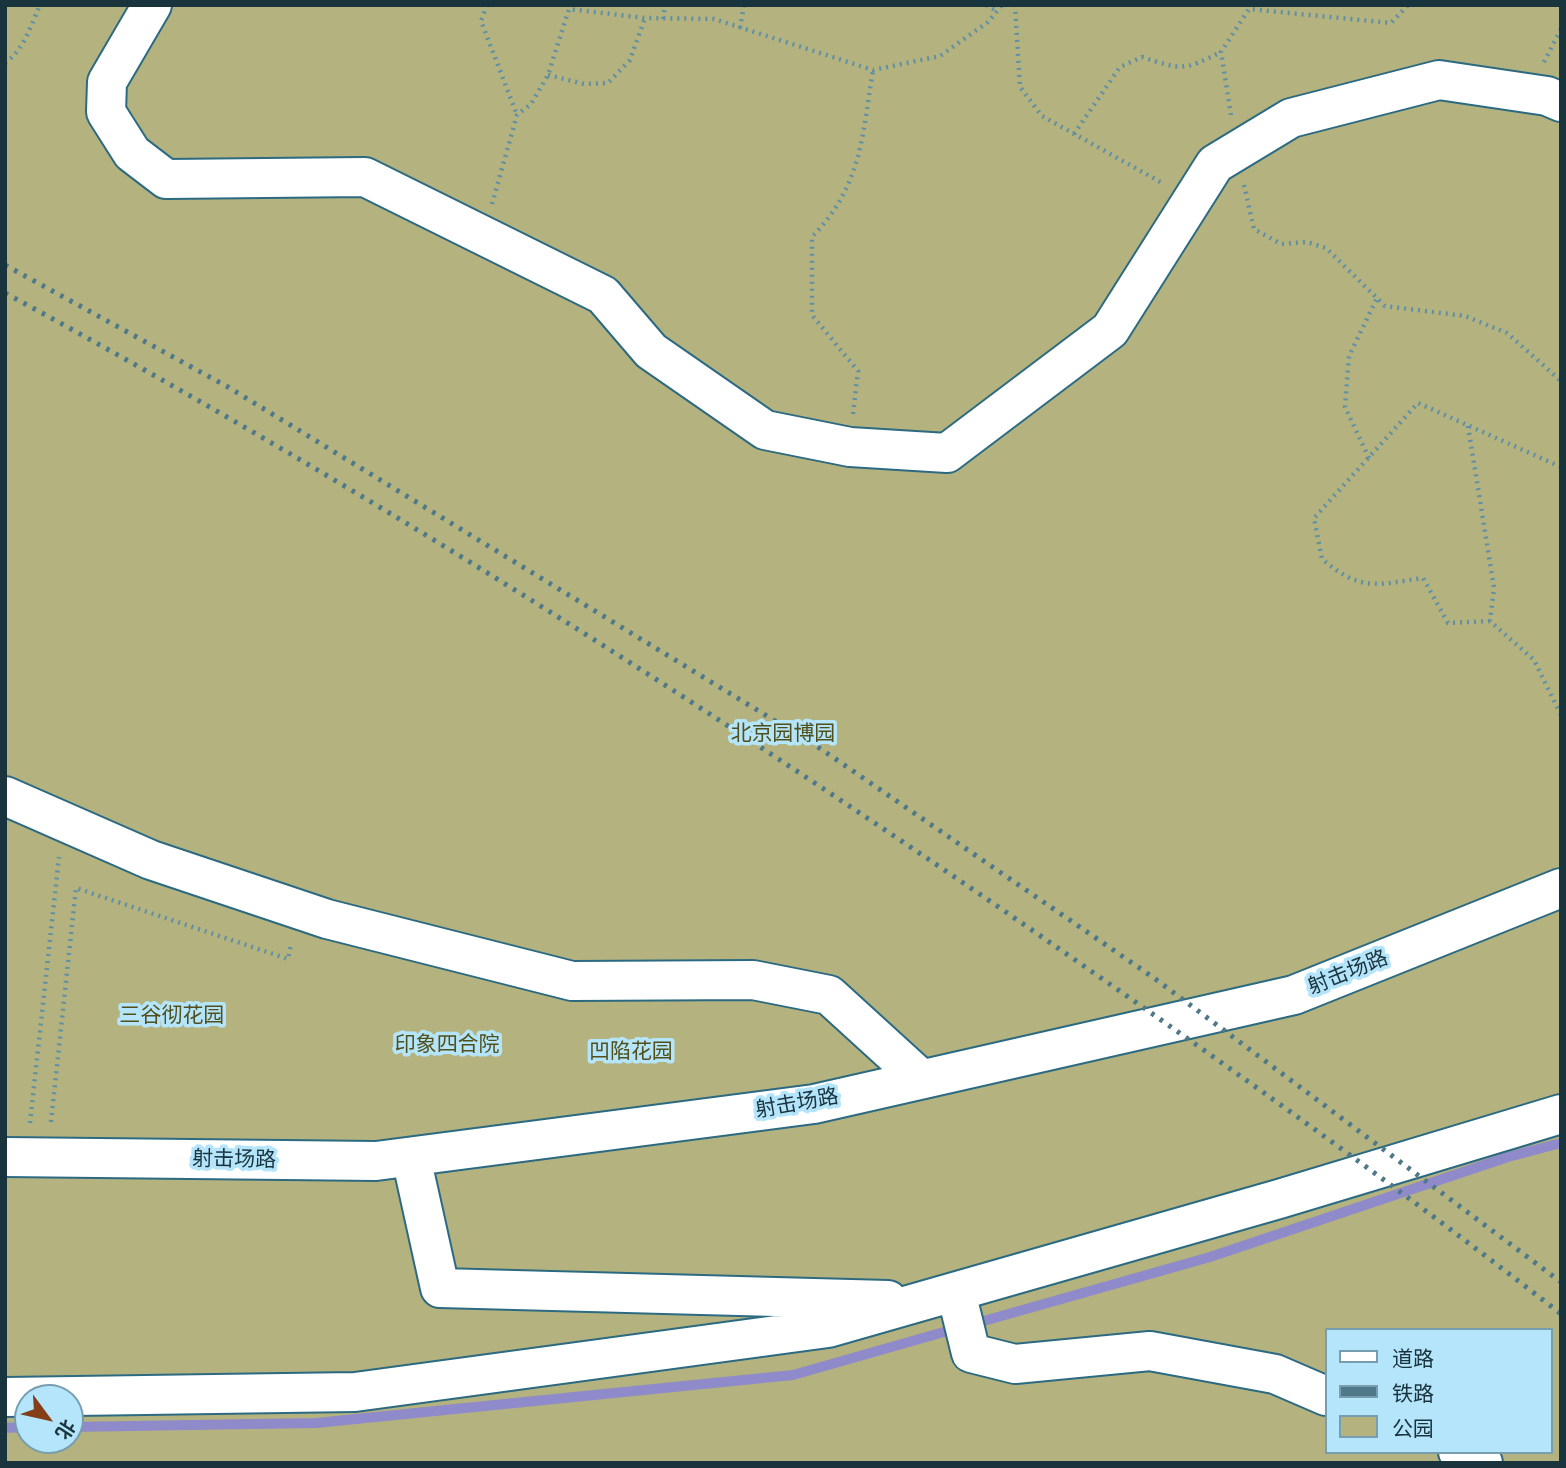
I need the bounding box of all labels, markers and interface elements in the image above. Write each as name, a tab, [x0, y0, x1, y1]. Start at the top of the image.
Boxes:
park label: 北京园博园	[731, 721, 835, 747]
street label: 射击场路	[1304, 946, 1392, 1000]
park label: 三谷彻花园	[120, 1003, 224, 1029]
park label: 印象四合院	[395, 1032, 499, 1058]
park label: 凹陷花园	[589, 1039, 673, 1065]
street label: 射击场路	[753, 1084, 841, 1124]
street label: 射击场路	[192, 1147, 276, 1173]
legend	[1324, 1328, 1552, 1454]
text: 道路	[1392, 1346, 1434, 1372]
text: 铁路	[1392, 1381, 1434, 1407]
north arrow	[14, 1384, 84, 1454]
text: 北	[51, 1415, 80, 1444]
text: 公园	[1392, 1416, 1434, 1442]

